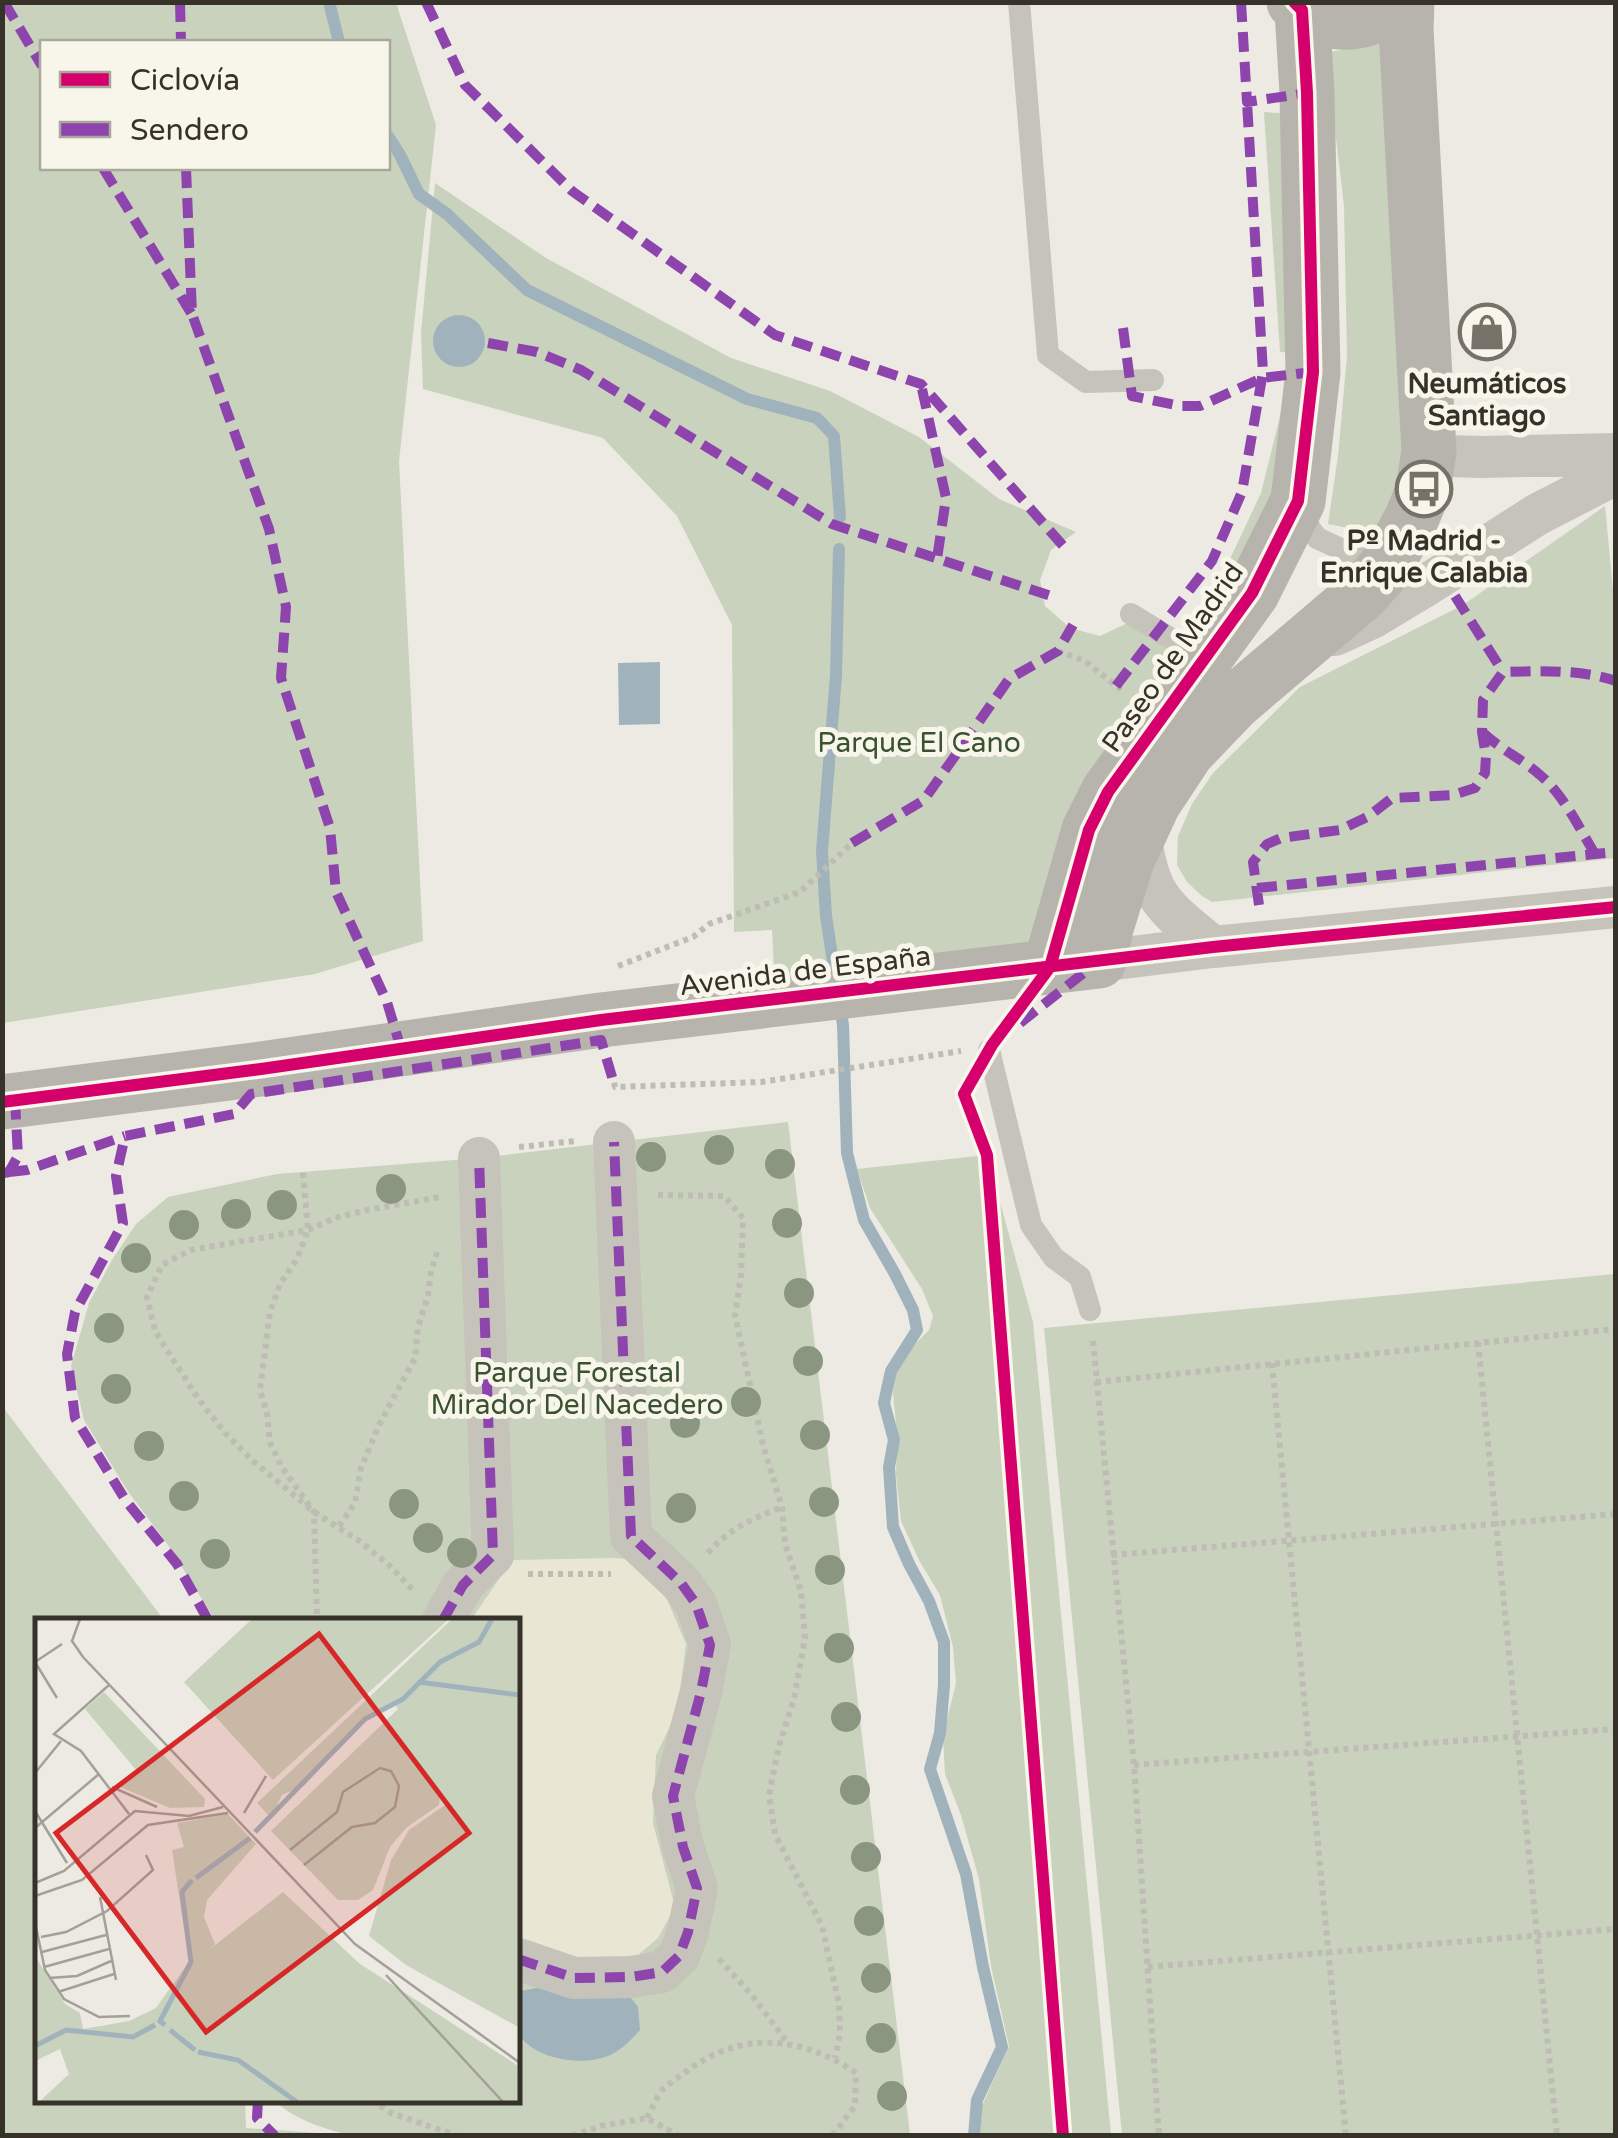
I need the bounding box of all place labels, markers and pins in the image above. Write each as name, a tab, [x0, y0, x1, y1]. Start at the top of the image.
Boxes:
shop icon: Neumáticos Santiago	[1457, 302, 1517, 362]
place label: Neumáticos Santiago	[1407, 367, 1567, 433]
bus stop icon: Pº Madrid - Enrique Calabia	[1394, 459, 1454, 519]
place label: Pº Madrid - Enrique Calabia	[1320, 524, 1528, 590]

